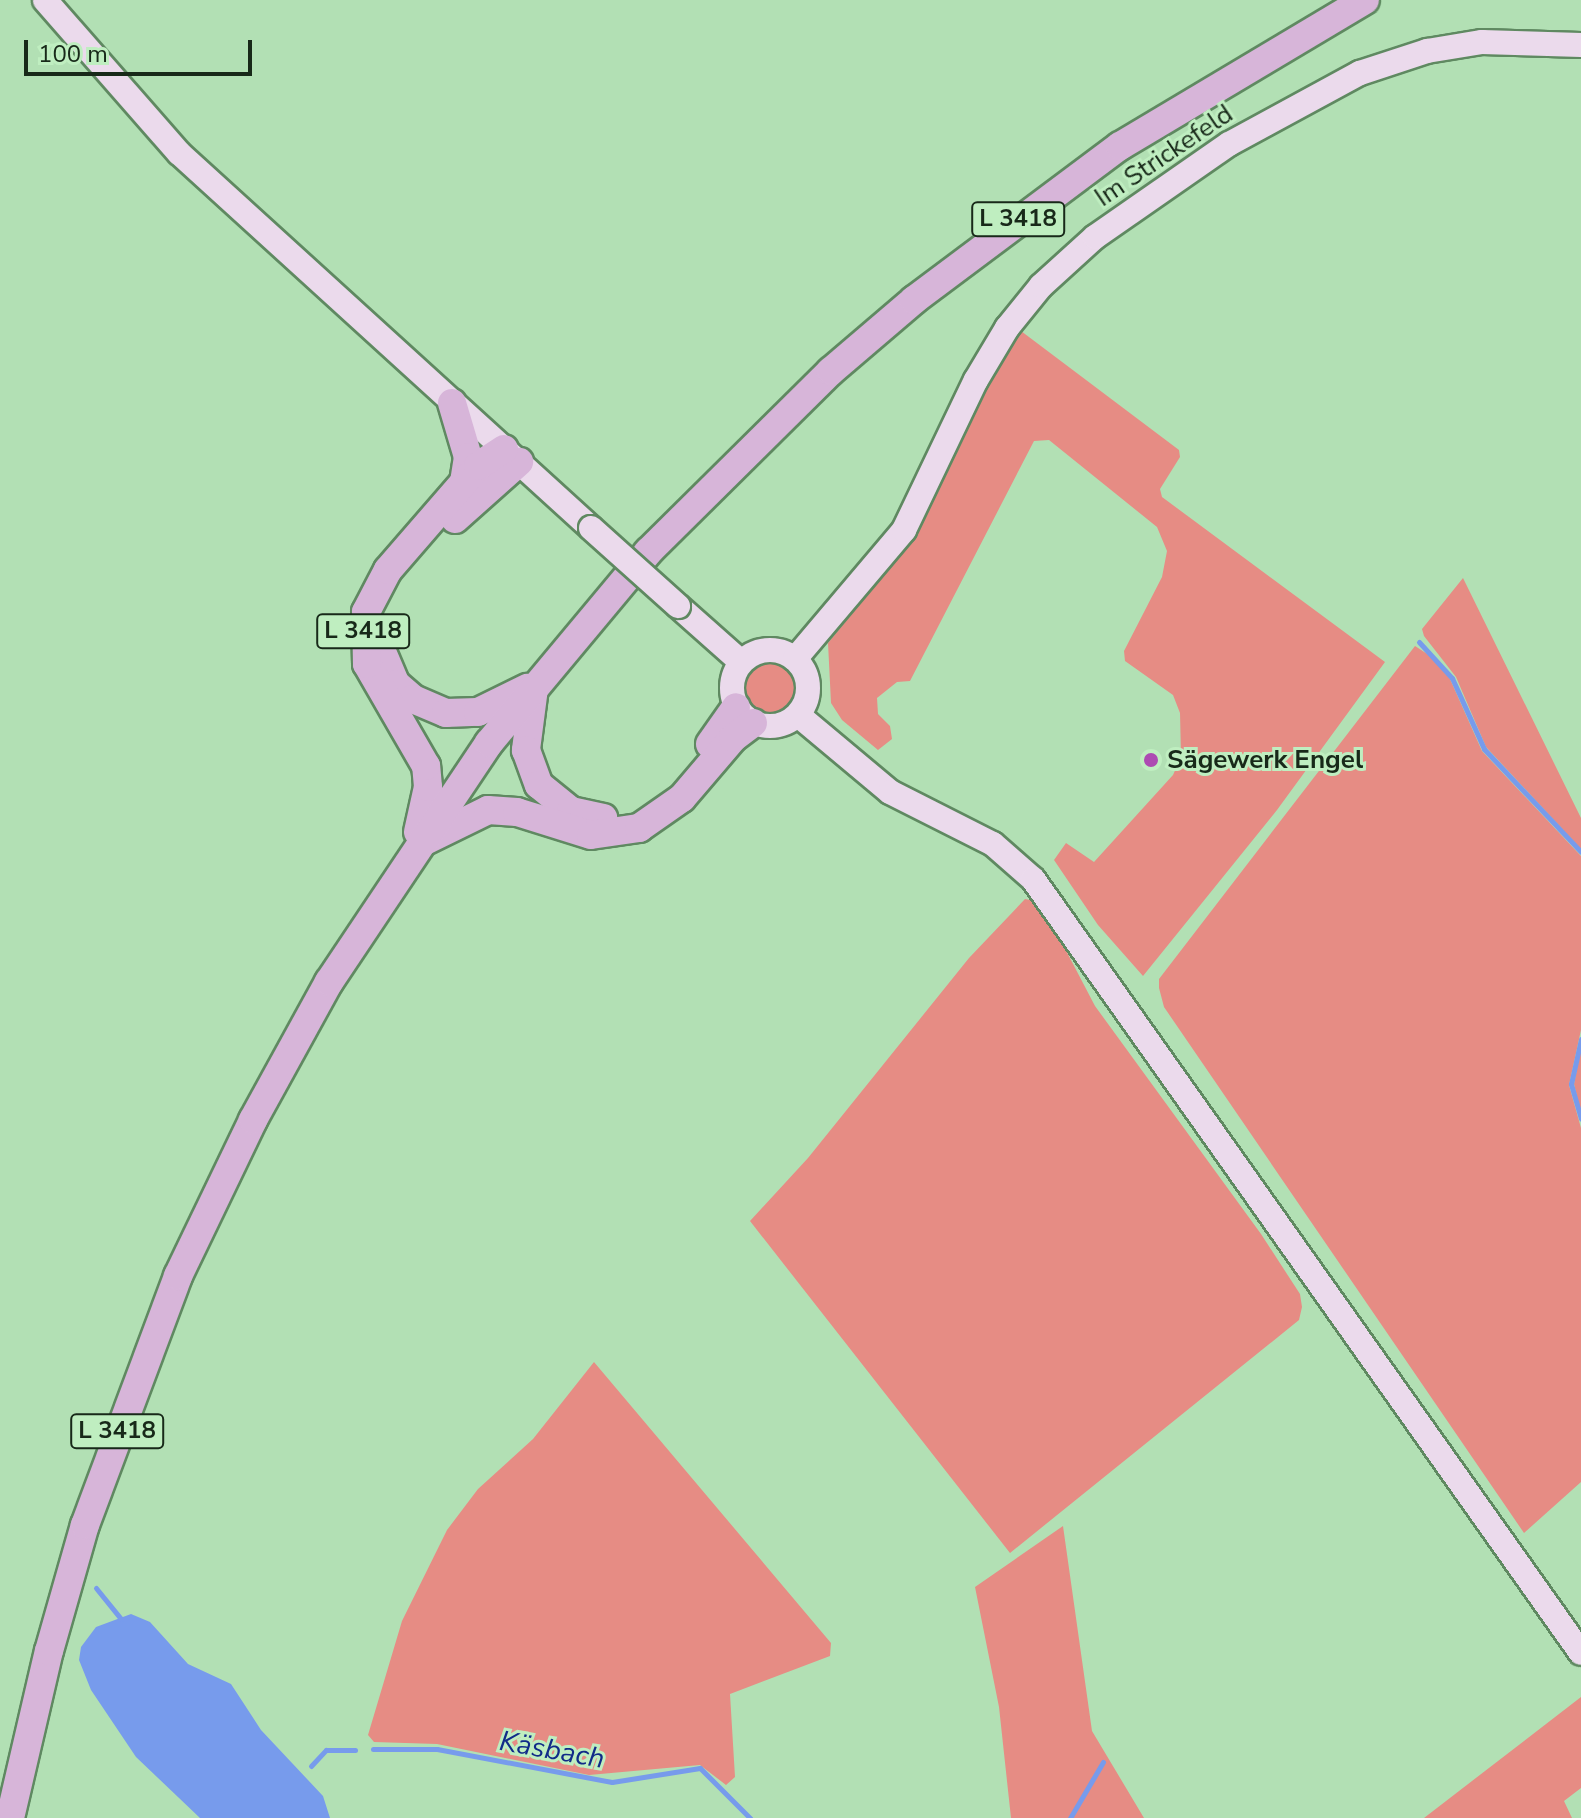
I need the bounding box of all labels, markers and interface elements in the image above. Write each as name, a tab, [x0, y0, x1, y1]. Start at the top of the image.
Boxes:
scale bar	[28, 24, 256, 74]
text: 100 m	[38, 38, 108, 70]
street label: Im Strickefeld	[1089, 99, 1239, 213]
road number: L 3418	[970, 199, 1066, 239]
road number: L 3418	[315, 611, 411, 651]
place label: Sägewerk Engel	[1167, 744, 1363, 776]
marker: Sägewerk Engel	[1142, 751, 1160, 769]
road number: L 3418	[69, 1411, 165, 1451]
water label: Käsbach	[497, 1724, 607, 1776]

